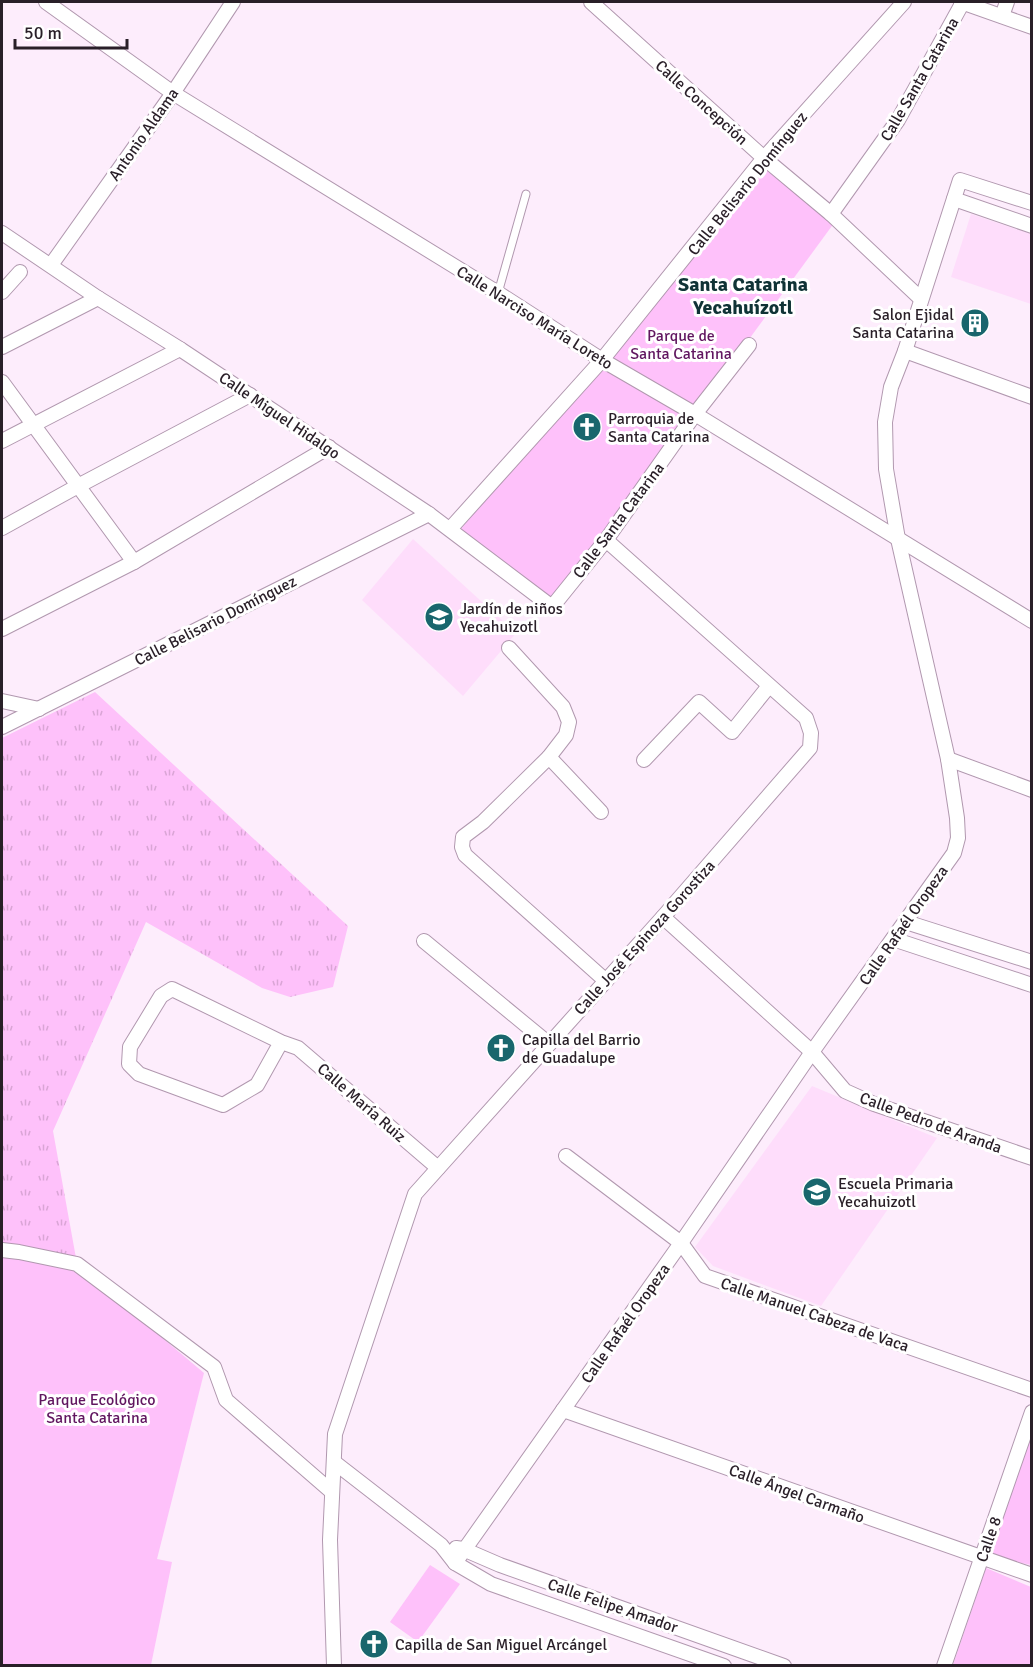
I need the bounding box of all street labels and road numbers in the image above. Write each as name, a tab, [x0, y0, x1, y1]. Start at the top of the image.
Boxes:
street label: Calle Santa Catarina	[876, 14, 963, 145]
street label: Calle Concepción	[651, 56, 752, 150]
street label: Antonio Aldama	[104, 84, 183, 185]
street label: Calle Belisario Domínguez	[684, 108, 812, 260]
street label: Calle Narciso María Loreto	[453, 262, 616, 374]
street label: Calle Miguel Hidalgo	[215, 368, 344, 464]
street label: Calle Santa Catarina	[569, 459, 669, 582]
street label: Calle Belisario Domínguez	[131, 571, 300, 670]
street label: Calle José Espinoza Gorostiza	[570, 856, 720, 1019]
street label: Calle Rafaél Oropeza	[855, 862, 953, 989]
street label: Calle María Ruiz	[313, 1059, 410, 1147]
street label: Calle Pedro de Aranda	[857, 1088, 1004, 1158]
street label: Calle Rafaél Oropeza	[577, 1260, 675, 1387]
street label: Calle Manuel Cabeza de Vaca	[718, 1273, 912, 1357]
street label: Calle Ángel Carmaño	[726, 1460, 867, 1528]
street label: Calle 8	[972, 1514, 1006, 1565]
street label: Calle Felipe Amador	[545, 1574, 681, 1638]

